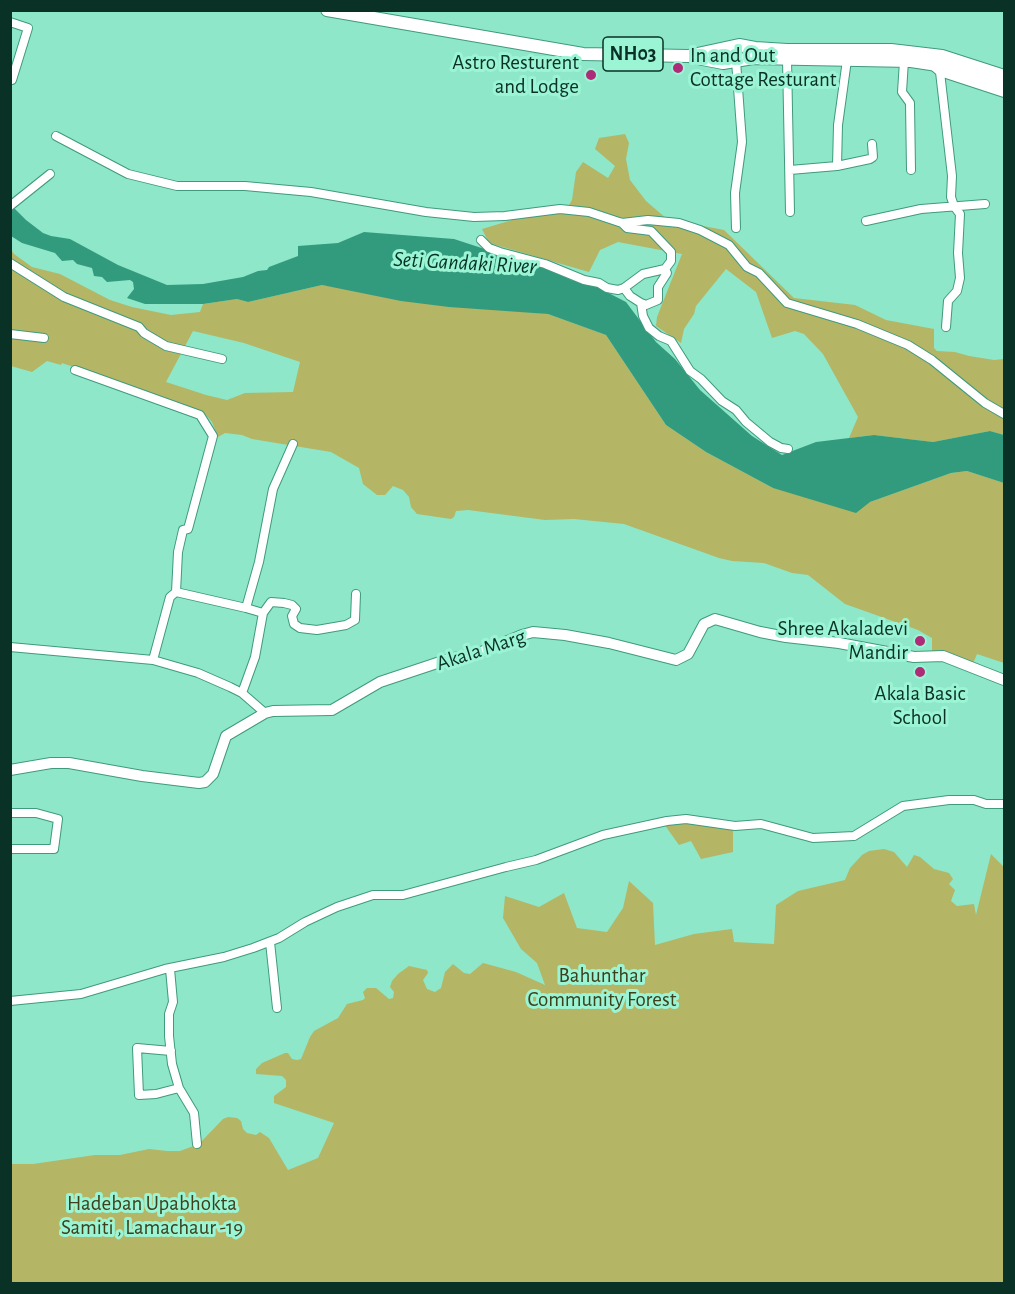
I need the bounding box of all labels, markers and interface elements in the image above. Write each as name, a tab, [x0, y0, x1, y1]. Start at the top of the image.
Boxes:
road number: NH03	[603, 37, 663, 71]
place label: In and Out Cottage Resturant	[690, 43, 836, 93]
place label: Astro Resturent and Lodge	[452, 50, 579, 100]
marker: In and Out Cottage Resturant	[671, 61, 685, 75]
marker: Astro Resturent and Lodge	[584, 68, 598, 82]
water label: Seti Gandaki River	[393, 246, 537, 280]
place label: Shree Akaladevi Mandir	[778, 616, 908, 666]
street label: Akala Marg	[433, 624, 529, 676]
marker: Shree Akaladevi Mandir	[913, 634, 927, 648]
marker: Akala Basic School	[913, 665, 927, 679]
place label: Akala Basic School	[874, 681, 966, 731]
park label: Bahunthar Community Forest	[528, 963, 676, 1013]
park label: Hadeban Upabhokta Samiti , Lamachaur -19	[61, 1191, 243, 1241]

